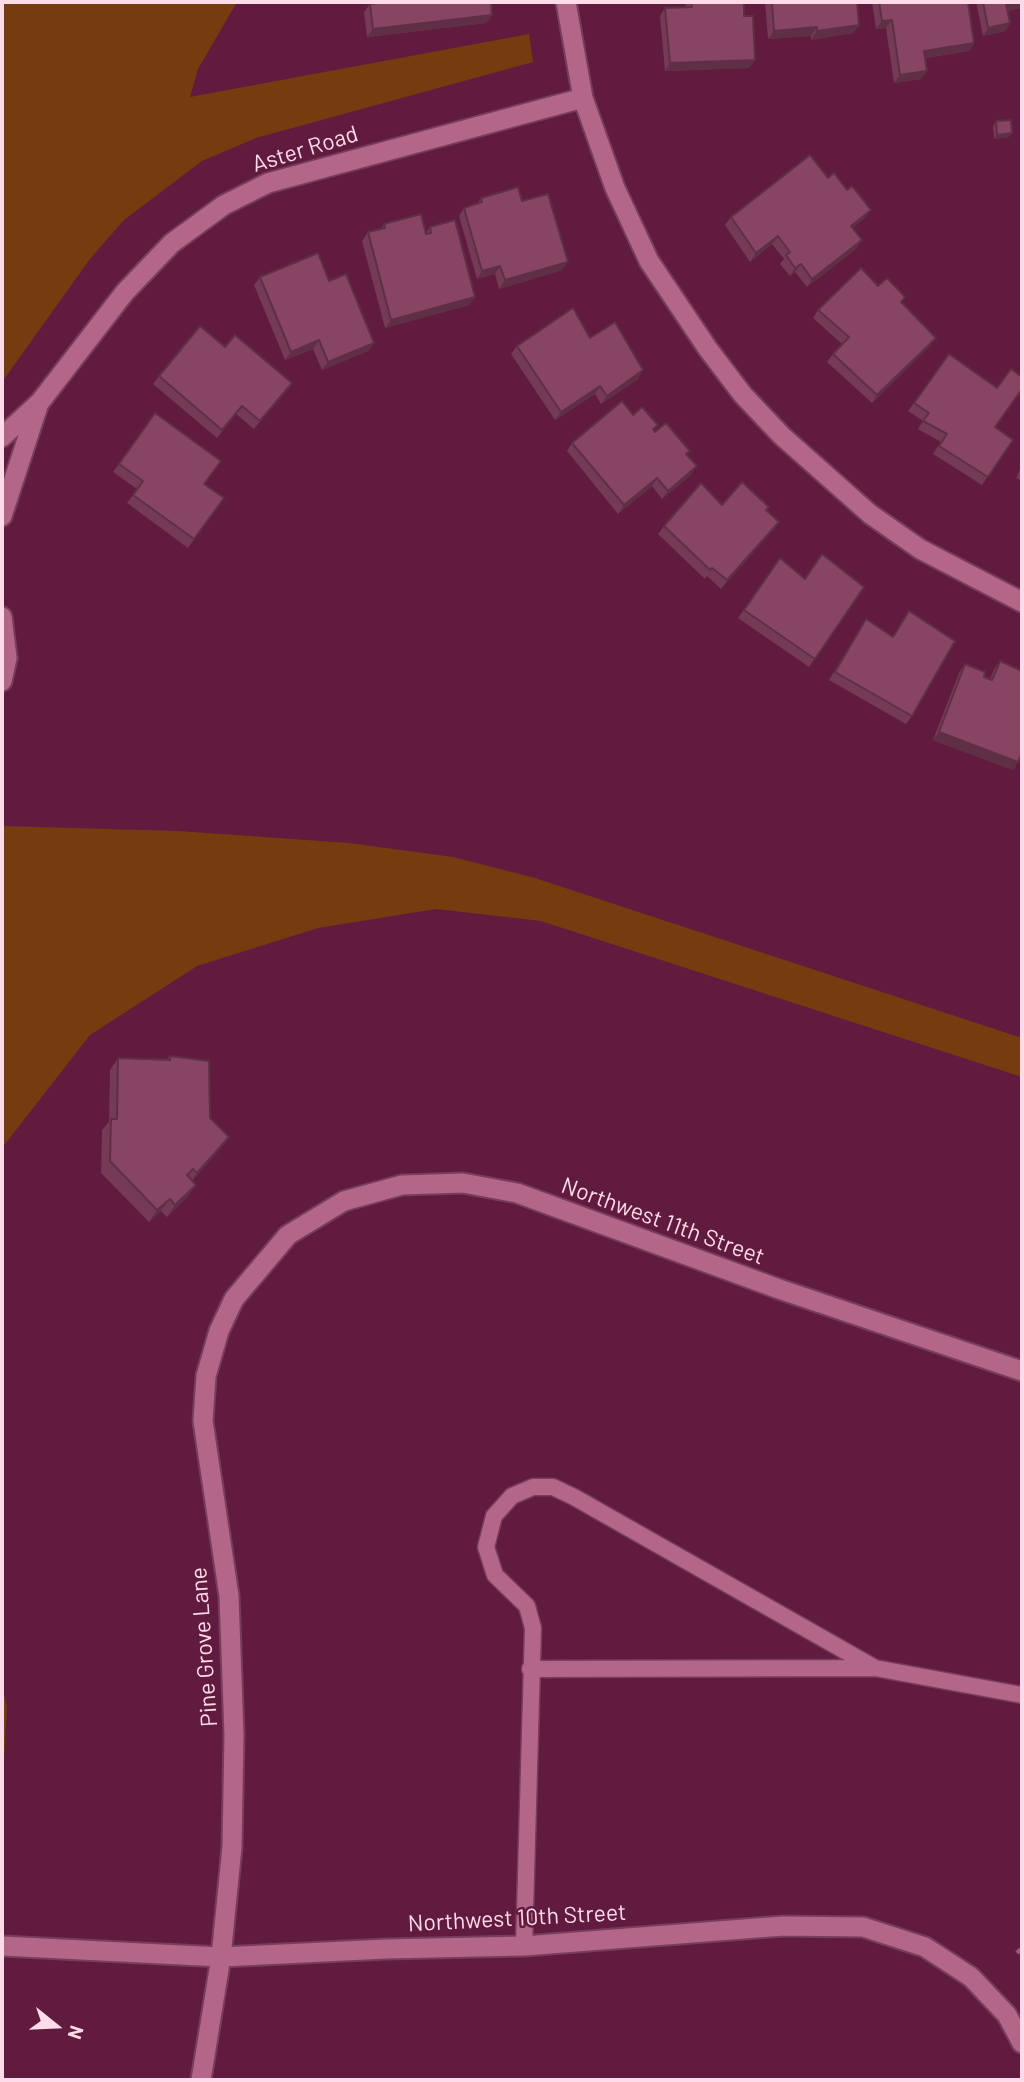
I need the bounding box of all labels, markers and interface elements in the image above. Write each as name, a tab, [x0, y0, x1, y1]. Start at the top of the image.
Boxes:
street label: Aster Road	[249, 120, 361, 178]
street label: Northwest 11th Street	[558, 1171, 768, 1271]
street label: Pine Grove Lane	[185, 1566, 223, 1728]
street label: Northwest 10th Street	[407, 1898, 627, 1938]
north arrow	[21, 1991, 91, 2061]
text: N	[64, 2023, 89, 2042]

